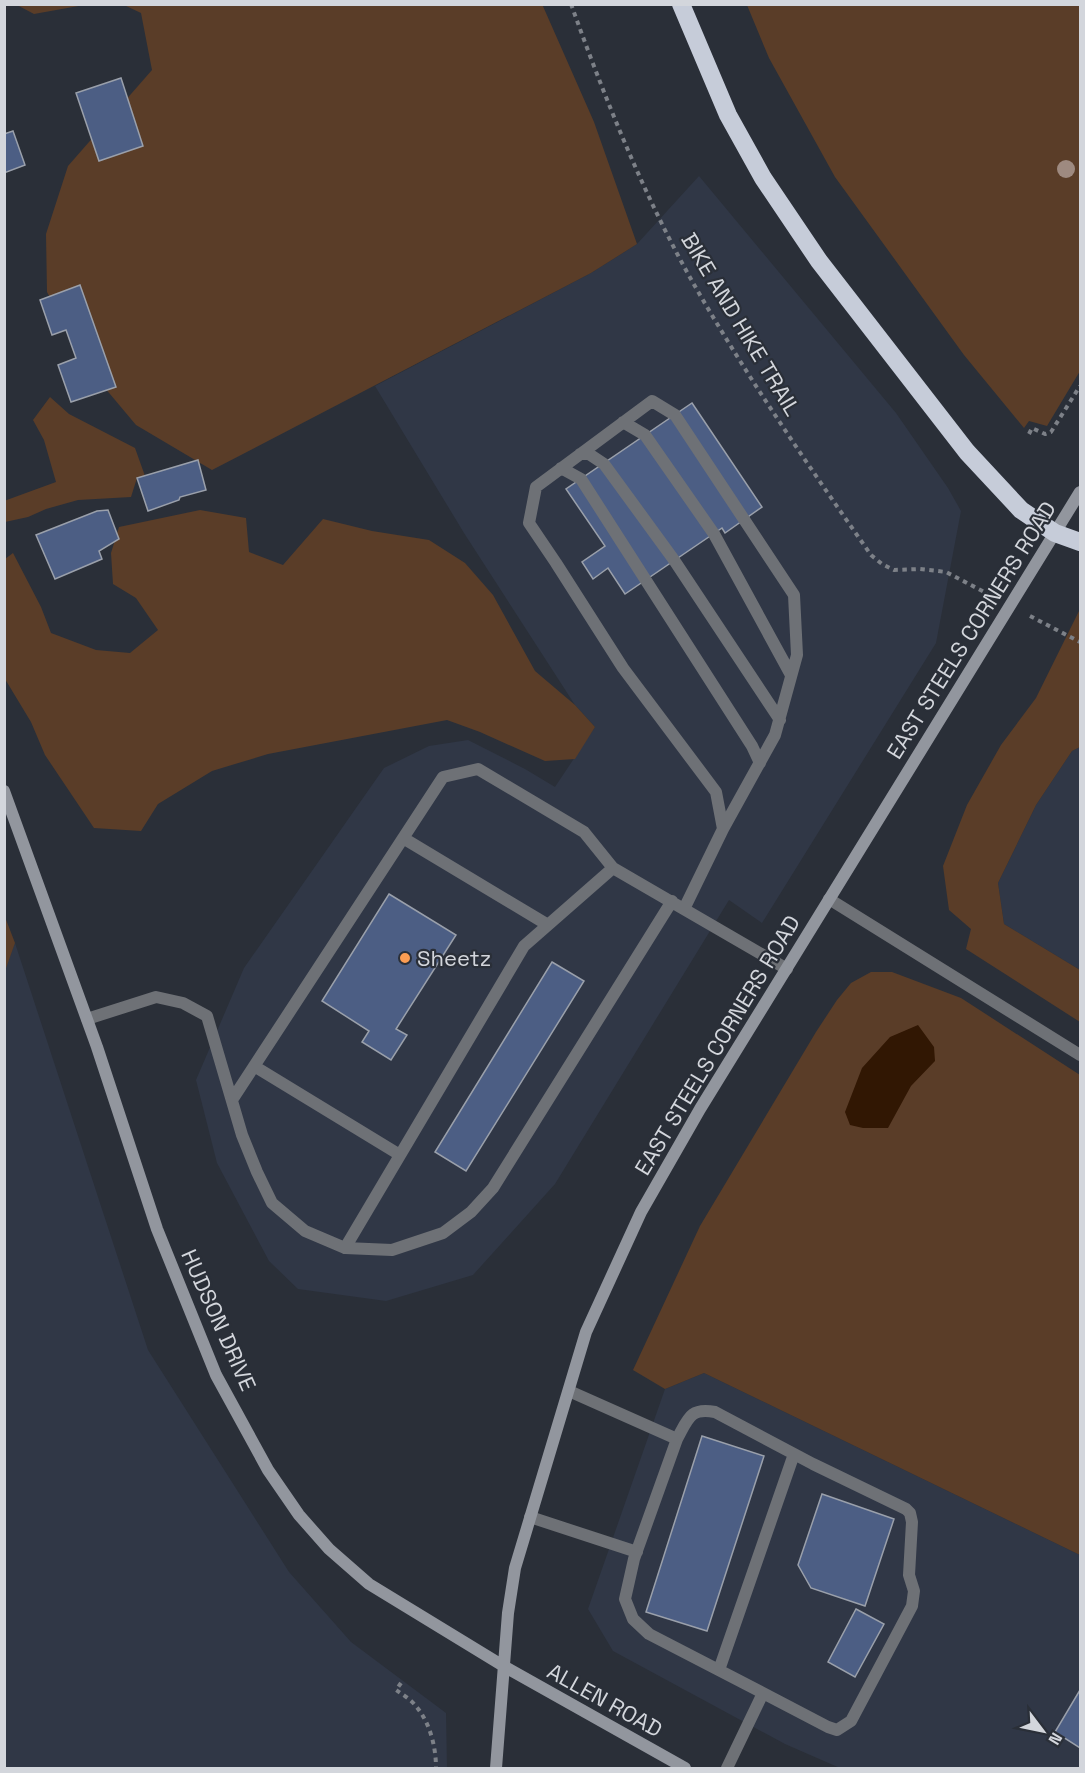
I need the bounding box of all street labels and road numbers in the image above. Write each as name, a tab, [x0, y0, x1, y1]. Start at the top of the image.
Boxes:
street label: BIKE AND HIKE TRAIL	[675, 227, 807, 421]
street label: EAST STEELS CORNERS ROAD	[880, 496, 1062, 764]
street label: EAST STEELS CORNERS ROAD	[628, 910, 806, 1180]
street label: HUDSON DRIVE	[175, 1245, 263, 1395]
street label: ALLEN ROAD	[543, 1657, 667, 1743]

